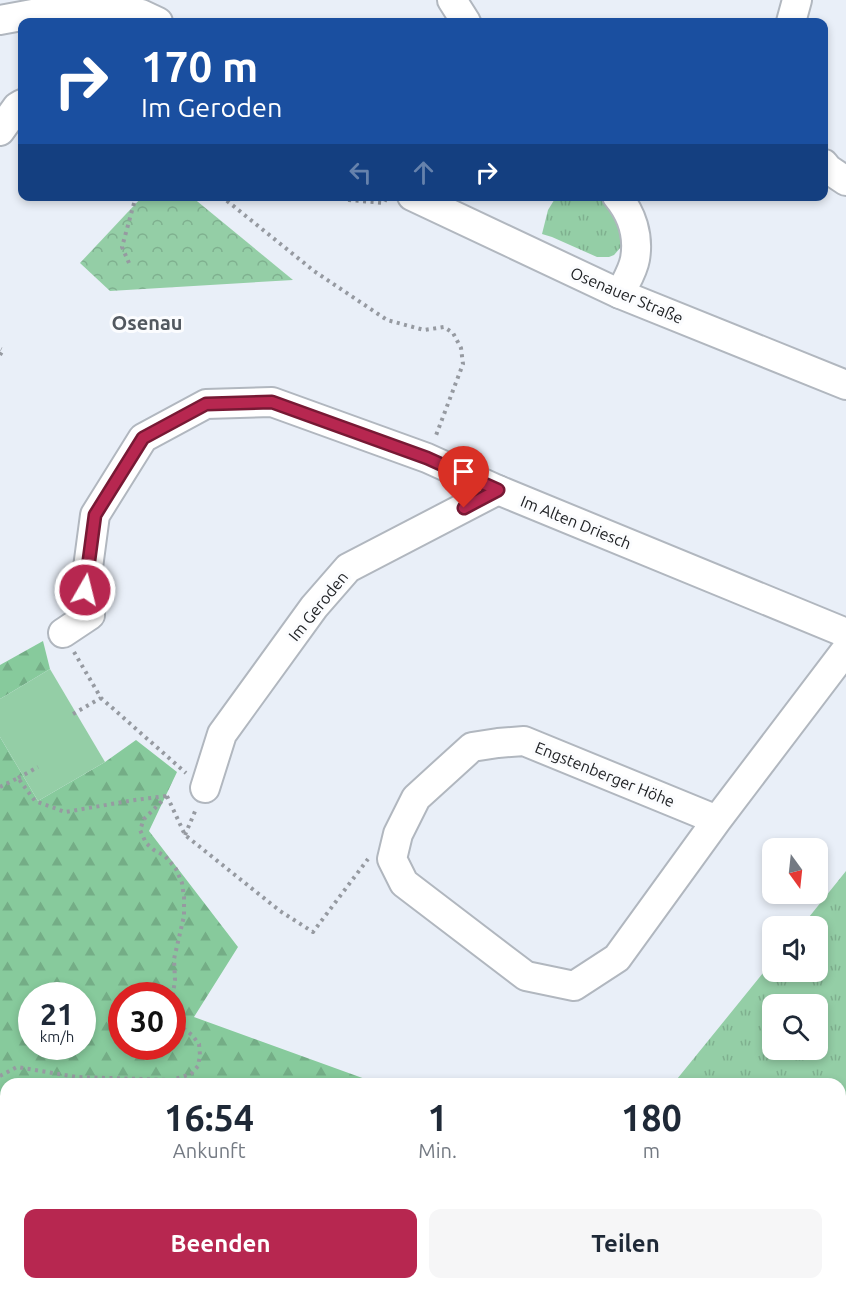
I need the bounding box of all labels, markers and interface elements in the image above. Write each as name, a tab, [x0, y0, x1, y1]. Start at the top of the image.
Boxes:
icon: right	[42, 42, 120, 120]
text: 170 m	[141, 43, 258, 90]
text: Im Geroden	[141, 92, 282, 122]
icon: left	[344, 156, 377, 189]
icon: ahead	[407, 156, 440, 189]
icon: right	[470, 156, 503, 189]
street label: Osenauer Straße	[568, 263, 686, 327]
district label: Osenau	[112, 311, 182, 334]
pin	[438, 446, 489, 508]
icon: arrive	[447, 455, 480, 488]
street label: Im Alten Driesch	[518, 492, 634, 552]
position arrow	[53, 558, 117, 622]
street label: Im Geroden	[285, 568, 351, 644]
street label: Engstenberger Höhe	[533, 738, 677, 810]
north arrow	[762, 838, 828, 904]
map controls	[762, 838, 828, 1060]
button: sound	[762, 916, 828, 982]
speed limit sign: 30	[108, 982, 186, 1060]
button: search	[762, 994, 828, 1060]
text: 21	[40, 997, 74, 1031]
text: km/h	[40, 1028, 74, 1045]
text: 16:54	[164, 1097, 254, 1138]
text: 1	[427, 1097, 448, 1138]
text: 180	[621, 1097, 682, 1138]
text: Ankunft	[173, 1139, 246, 1162]
text: Min.	[418, 1139, 457, 1162]
text: m	[643, 1139, 660, 1162]
button: Beenden	[24, 1209, 417, 1278]
button: Teilen	[429, 1209, 822, 1278]

